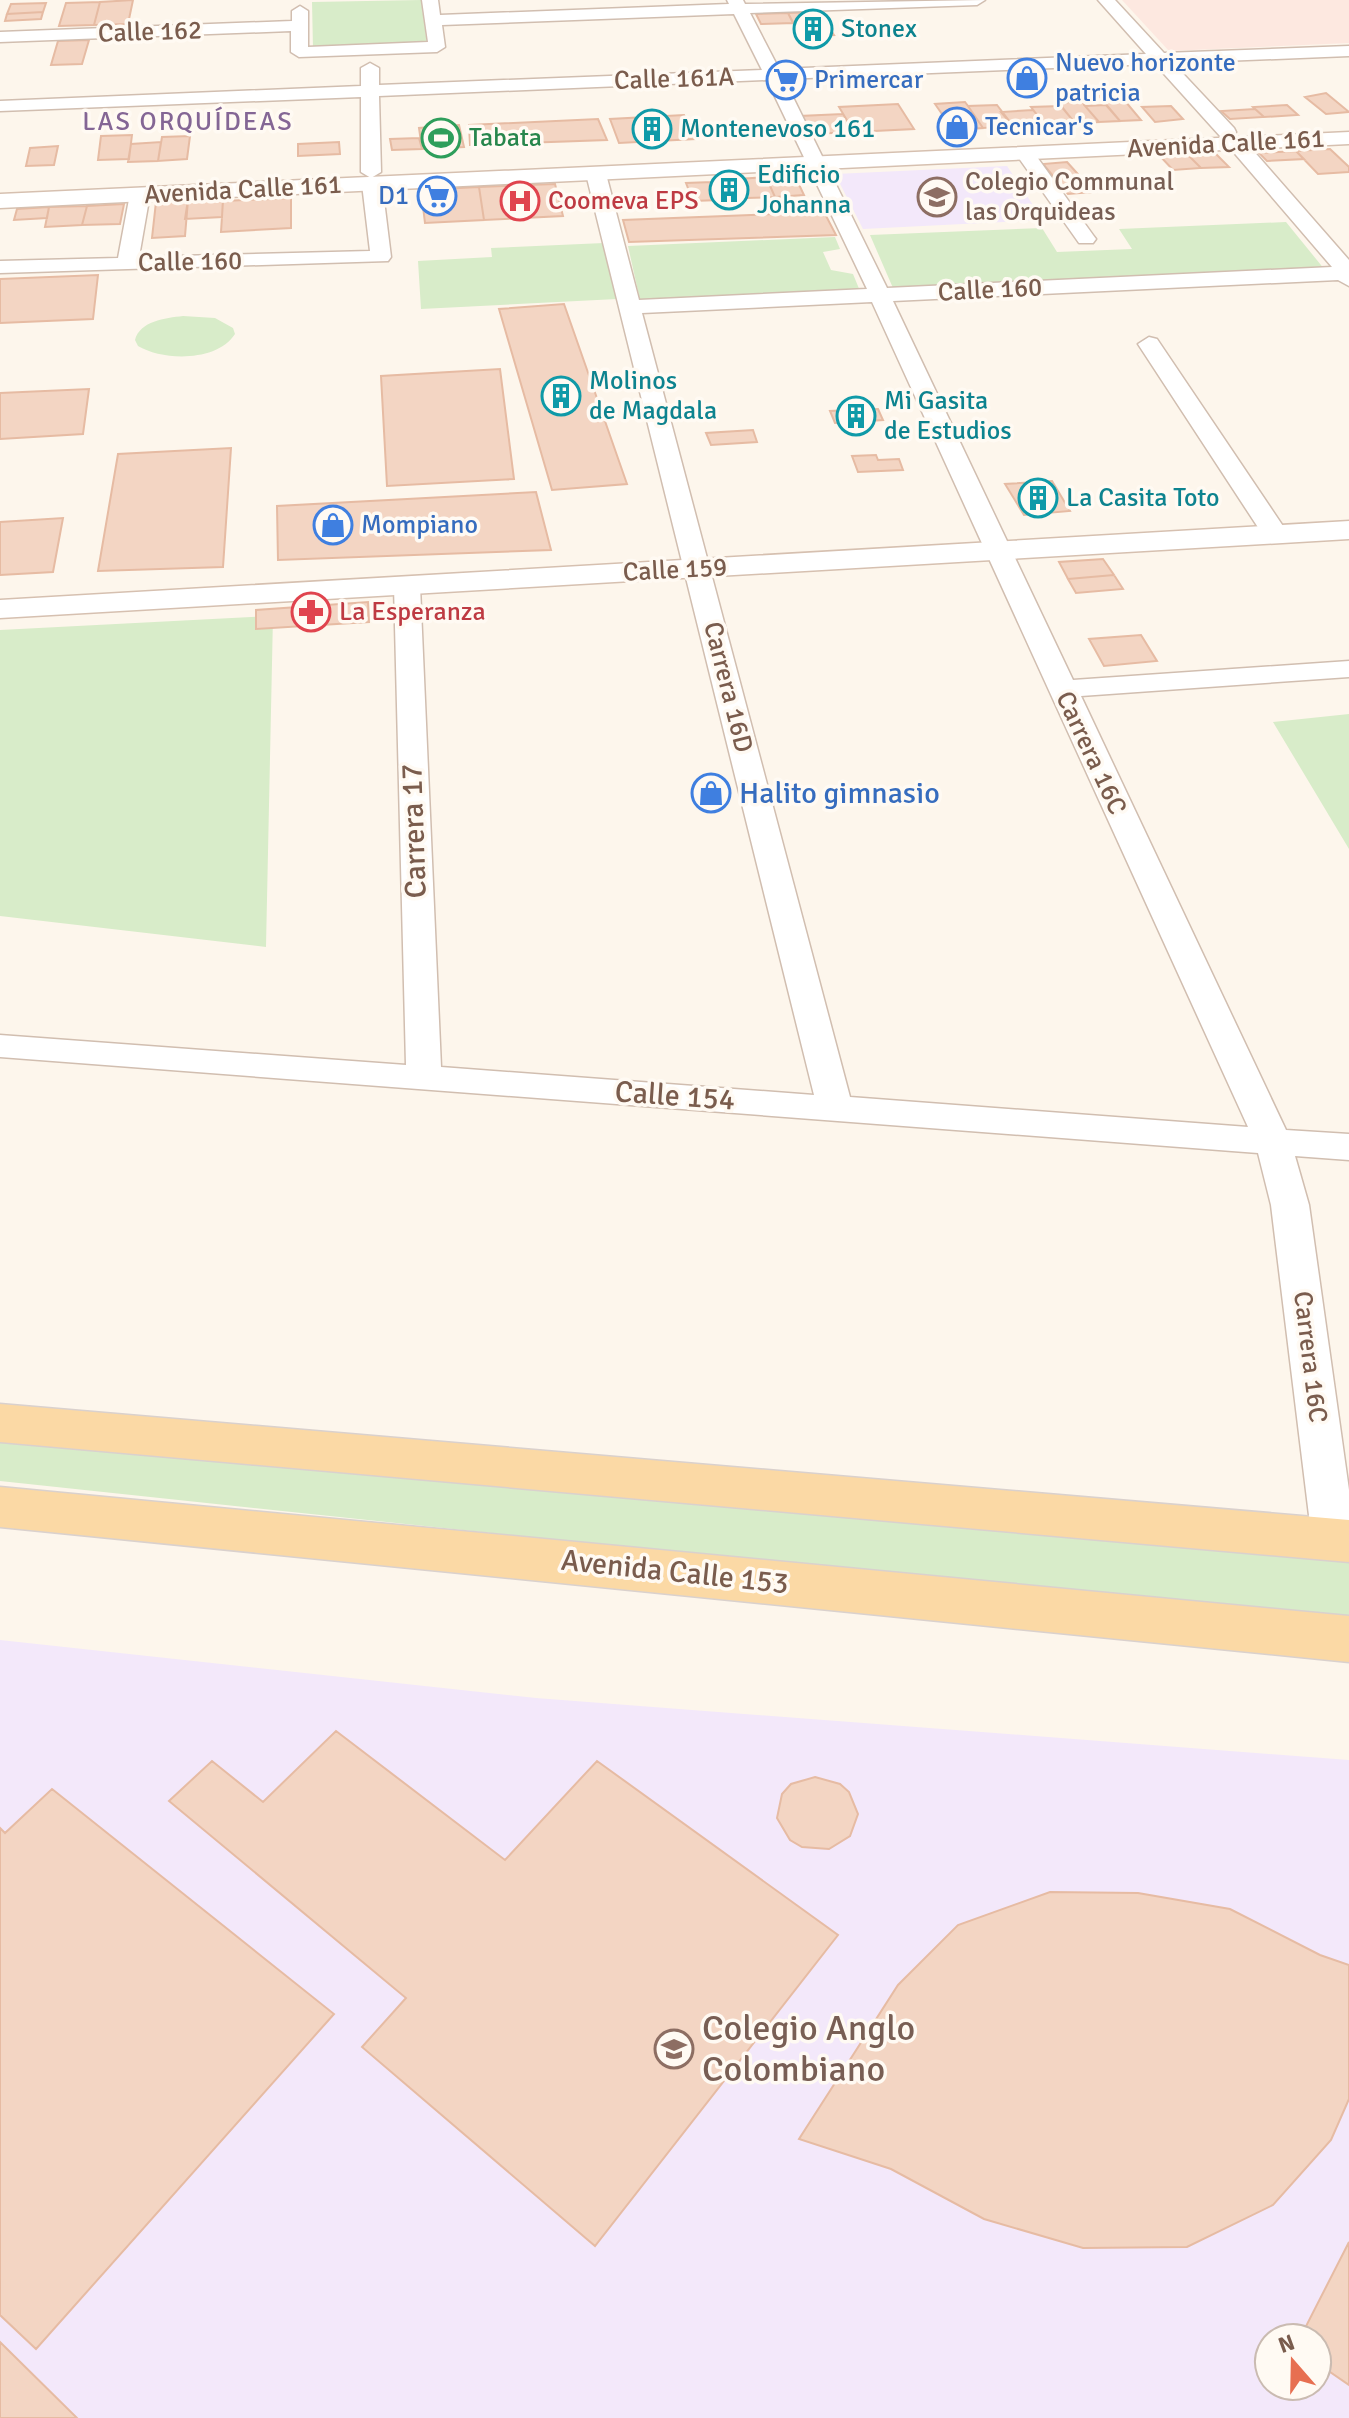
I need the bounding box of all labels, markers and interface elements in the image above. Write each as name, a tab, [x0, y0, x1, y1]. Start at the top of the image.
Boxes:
building icon: Stonex	[792, 8, 834, 50]
place label: Stonex	[841, 13, 917, 45]
street label: Calle 162	[97, 14, 203, 50]
place label: Nuevo horizonte patricia	[1055, 47, 1236, 109]
shop icon: Nuevo horizonte patricia	[1006, 57, 1048, 99]
supermarket icon: Primercar	[765, 59, 807, 101]
street label: Calle 161A	[613, 61, 735, 97]
place label: Primercar	[814, 64, 924, 96]
district label: LAS ORQUÍDEAS	[82, 106, 294, 138]
shop icon: Tecnicar's	[936, 106, 978, 148]
building icon: Montenevoso 161	[631, 108, 673, 150]
place label: Tecnicar's	[985, 111, 1094, 143]
place label: Montenevoso 161	[680, 113, 875, 145]
sports icon: Tabata	[420, 117, 462, 159]
place label: Tabata	[469, 122, 542, 154]
street label: Avenida Calle 161	[1126, 123, 1326, 165]
place label: Edificio Johanna	[757, 159, 851, 221]
place label: Colegio Communal las Orquideas	[965, 166, 1174, 228]
street label: Avenida Calle 161	[143, 169, 343, 211]
building icon: Edificio Johanna	[708, 169, 750, 211]
supermarket icon: D1	[416, 175, 458, 217]
school or university icon: Colegio Communal las Orquideas	[916, 176, 958, 218]
place label: D1	[378, 180, 409, 212]
hospital icon: Coomeva EPS	[499, 180, 541, 222]
place label: Coomeva EPS	[548, 185, 699, 217]
street label: Calle 160	[138, 245, 242, 279]
street label: Calle 160	[937, 271, 1043, 309]
place label: Molinos de Magdala	[589, 365, 717, 427]
building icon: Molinos de Magdala	[540, 375, 582, 417]
place label: Mi Gasita de Estudios	[884, 385, 1012, 447]
building icon: Mi Gasita de Estudios	[835, 395, 877, 437]
building icon: La Casita Toto	[1017, 477, 1059, 519]
place label: La Casita Toto	[1066, 482, 1220, 514]
shop icon: Mompiano	[312, 504, 354, 546]
place label: Mompiano	[361, 509, 478, 541]
street label: Calle 159	[622, 551, 728, 589]
pharmacy icon: La Esperanza	[290, 591, 332, 633]
place label: La Esperanza	[339, 596, 486, 628]
street label: Carrera 16D	[696, 618, 760, 756]
street label: Carrera 16C	[1049, 686, 1133, 820]
street label: Carrera 17	[393, 763, 435, 899]
shop icon: Halito gimnasio	[690, 772, 732, 814]
place label: Halito gimnasio	[739, 775, 940, 812]
street label: Calle 154	[614, 1073, 736, 1119]
street label: Carrera 16C	[1286, 1289, 1334, 1425]
street label: Avenida Calle 153	[559, 1542, 791, 1602]
place label: Colegio Anglo Colombiano	[702, 2006, 915, 2092]
school or university icon: Colegio Anglo Colombiano	[653, 2028, 695, 2070]
north arrow	[1253, 2322, 1333, 2402]
text: N	[1275, 2328, 1298, 2359]

